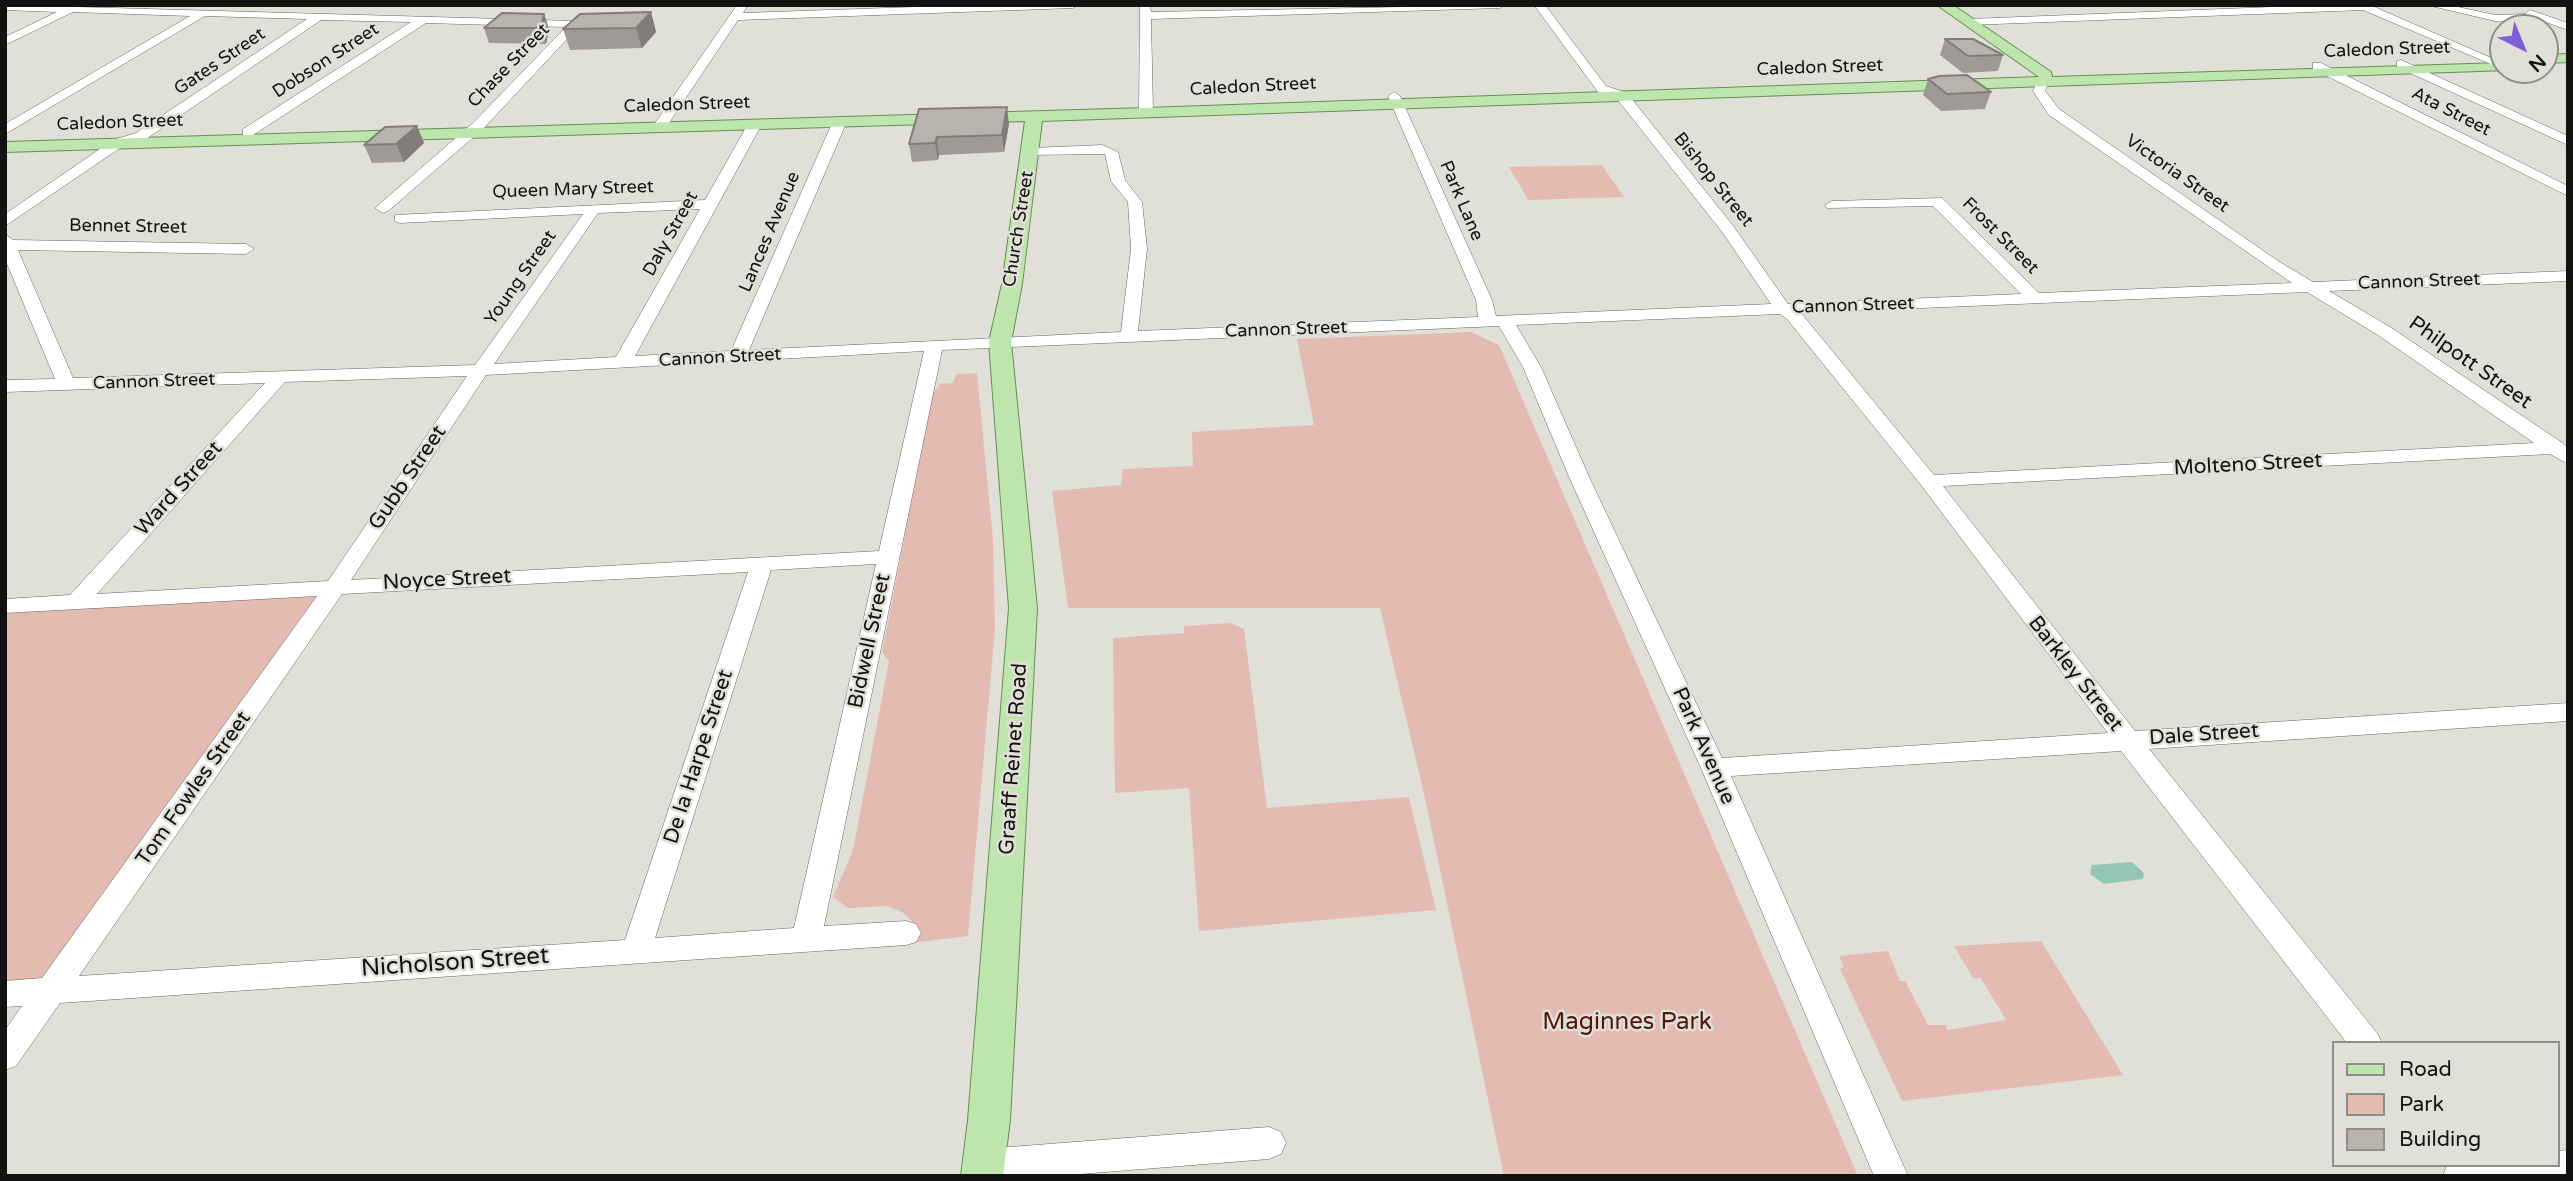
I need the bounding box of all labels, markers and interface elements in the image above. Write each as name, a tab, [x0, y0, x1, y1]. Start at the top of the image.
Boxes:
north arrow	[2489, 14, 2559, 84]
street label: Dobson Street	[269, 19, 383, 103]
street label: Chase Street	[464, 19, 554, 113]
street label: Gates Street	[170, 24, 270, 100]
street label: Caledon Street	[2323, 37, 2451, 63]
text: N	[2524, 50, 2550, 76]
street label: Caledon Street	[1756, 55, 1884, 81]
street label: Caledon Street	[1189, 73, 1317, 101]
street label: Ata Street	[2408, 83, 2494, 141]
street label: Caledon Street	[623, 92, 751, 118]
street label: Caledon Street	[56, 110, 184, 136]
street label: Bishop Street	[1668, 129, 1758, 231]
street label: Victoria Street	[2121, 130, 2233, 218]
street label: Park Lane	[1434, 158, 1488, 244]
street label: Lances Avenue	[735, 168, 805, 296]
street label: Church Street	[999, 169, 1039, 289]
street label: Queen Mary Street	[492, 176, 654, 204]
street label: Daly Street	[639, 188, 703, 280]
street label: Frost Street	[1957, 193, 2043, 279]
street label: Bennet Street	[69, 215, 187, 239]
street label: Young Street	[480, 227, 562, 329]
street label: Cannon Street	[2357, 269, 2481, 295]
street label: Cannon Street	[1791, 293, 1915, 319]
street label: Philpott Street	[2404, 311, 2536, 415]
street label: Cannon Street	[1224, 317, 1348, 343]
street label: Cannon Street	[658, 344, 782, 372]
street label: Cannon Street	[92, 369, 216, 395]
street label: Gubb Street	[364, 421, 452, 535]
street label: Ward Street	[130, 436, 228, 542]
street label: Molteno Street	[2173, 449, 2323, 481]
street label: Noyce Street	[382, 564, 512, 596]
street label: Bidwell Street	[843, 571, 897, 711]
street label: Barkley Street	[2022, 611, 2128, 737]
street label: Graaff Reinet Road	[995, 662, 1033, 856]
street label: De la Harpe Street	[659, 667, 739, 847]
street label: Park Avenue	[1666, 684, 1740, 808]
street label: Tom Fowles Street	[131, 707, 257, 871]
street label: Dale Street	[2148, 719, 2260, 751]
street label: Nicholson Street	[360, 942, 550, 984]
park label: Maginnes Park	[1542, 1009, 1712, 1037]
legend	[2332, 1041, 2559, 1167]
text: Road	[2399, 1057, 2452, 1082]
text: Park	[2399, 1092, 2444, 1117]
text: Building	[2399, 1127, 2481, 1152]

